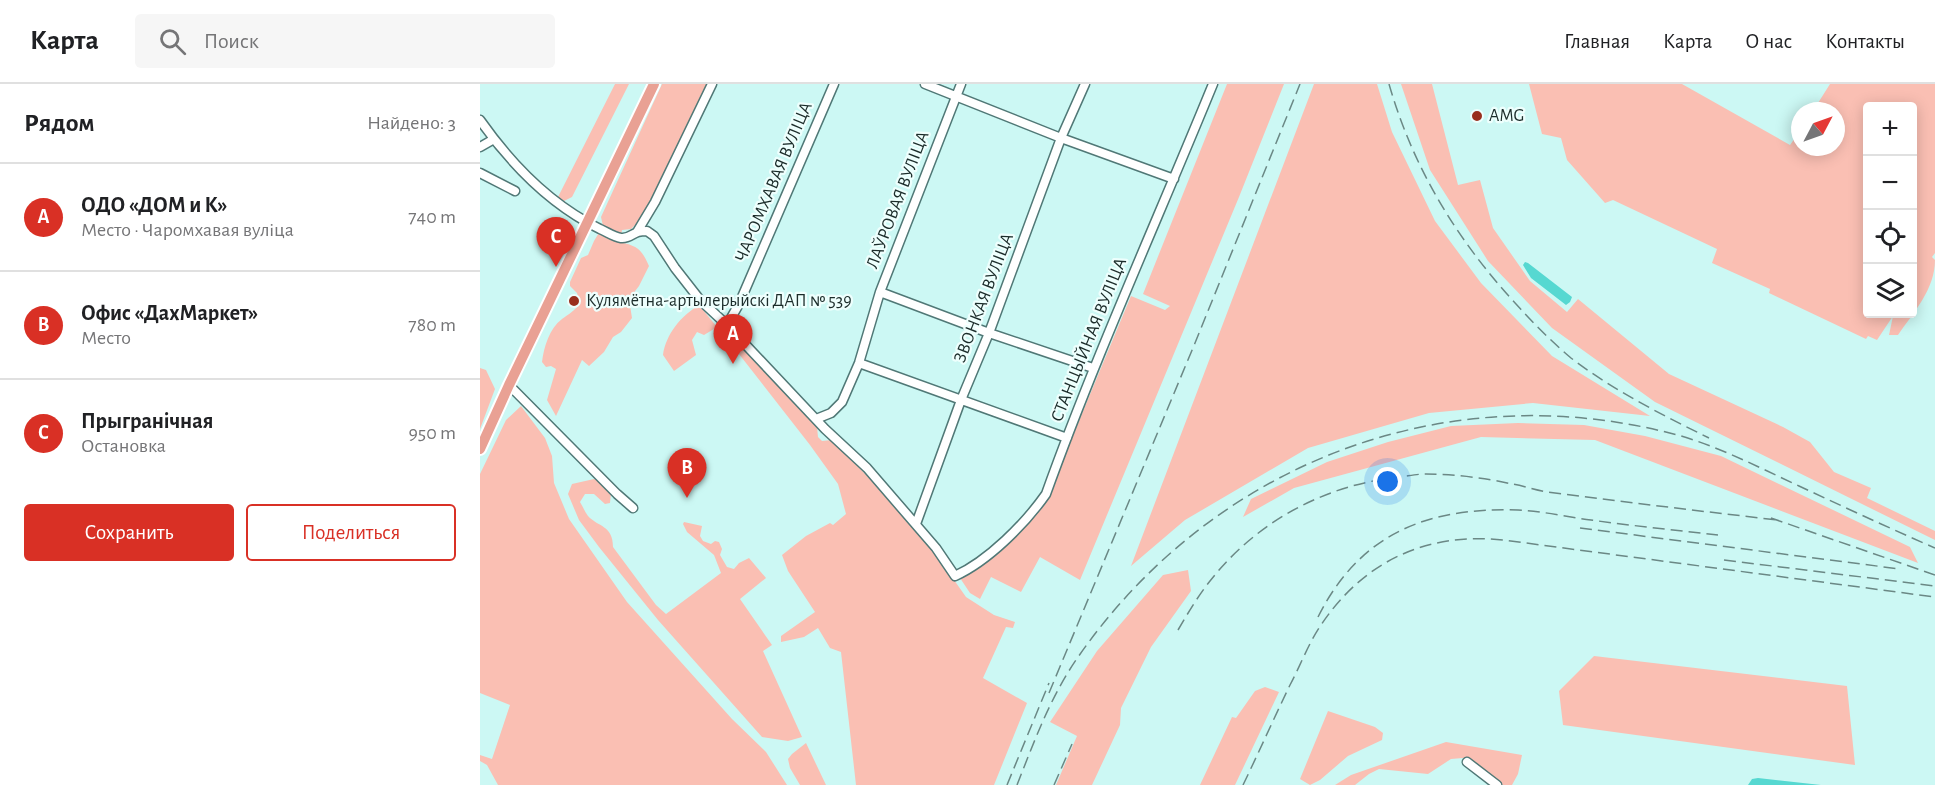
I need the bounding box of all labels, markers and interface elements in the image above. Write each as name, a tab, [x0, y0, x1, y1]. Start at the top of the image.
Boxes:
search box	[135, 14, 555, 68]
icon: search	[156, 25, 189, 58]
text: Карта	[30, 27, 99, 55]
text: Поиск	[204, 30, 259, 52]
text: Главная	[1564, 31, 1630, 52]
text: Карта	[1663, 31, 1712, 52]
text: О нас	[1745, 31, 1792, 52]
text: Контакты	[1825, 31, 1905, 52]
street label: ЧАРОМХАВАЯ ВУЛІЦА	[732, 99, 816, 264]
north arrow	[1791, 102, 1845, 156]
map controls	[1863, 102, 1917, 318]
button: +	[1863, 102, 1917, 156]
place label: AMG	[1489, 107, 1524, 125]
marker: AMG	[1470, 109, 1484, 123]
text: Рядом	[24, 110, 95, 136]
text: Найдено: 3	[367, 113, 456, 133]
street label: ЛАЎРОВАЯ ВУЛІЦА	[862, 128, 933, 271]
button: −	[1863, 156, 1917, 210]
text: ОДО «ДОМ и К»	[81, 194, 227, 216]
text: A	[38, 207, 50, 227]
text: 740 m	[408, 207, 456, 227]
button: locate	[1863, 210, 1917, 264]
pin: C	[536, 218, 576, 267]
text: Место · Чаромхавая вуліца	[81, 220, 294, 240]
street label: ЗВОНКАЯ ВУЛІЦА	[951, 230, 1017, 365]
street label: СТАНЦЫЙНАЯ ВУЛІЦА	[1046, 254, 1130, 424]
button: layers	[1863, 264, 1917, 318]
place label: Кулямётна-артылерыйскі ДАП № 539	[586, 292, 852, 310]
marker: Кулямётна-артылерыйскі ДАП № 539	[567, 294, 581, 308]
text: Офис «ДахМаркет»	[81, 302, 258, 324]
pin: A	[714, 314, 752, 364]
text: B	[38, 315, 49, 335]
text: 780 m	[408, 315, 456, 335]
text: Место	[81, 328, 131, 348]
text: Прыгранічная	[81, 410, 213, 432]
text: C	[38, 423, 49, 443]
text: 950 m	[408, 423, 456, 443]
text: Остановка	[81, 436, 166, 456]
pin: B	[668, 448, 706, 498]
your location	[1373, 467, 1402, 496]
button: Сохранить	[24, 504, 234, 561]
button: Поделиться	[246, 504, 456, 561]

